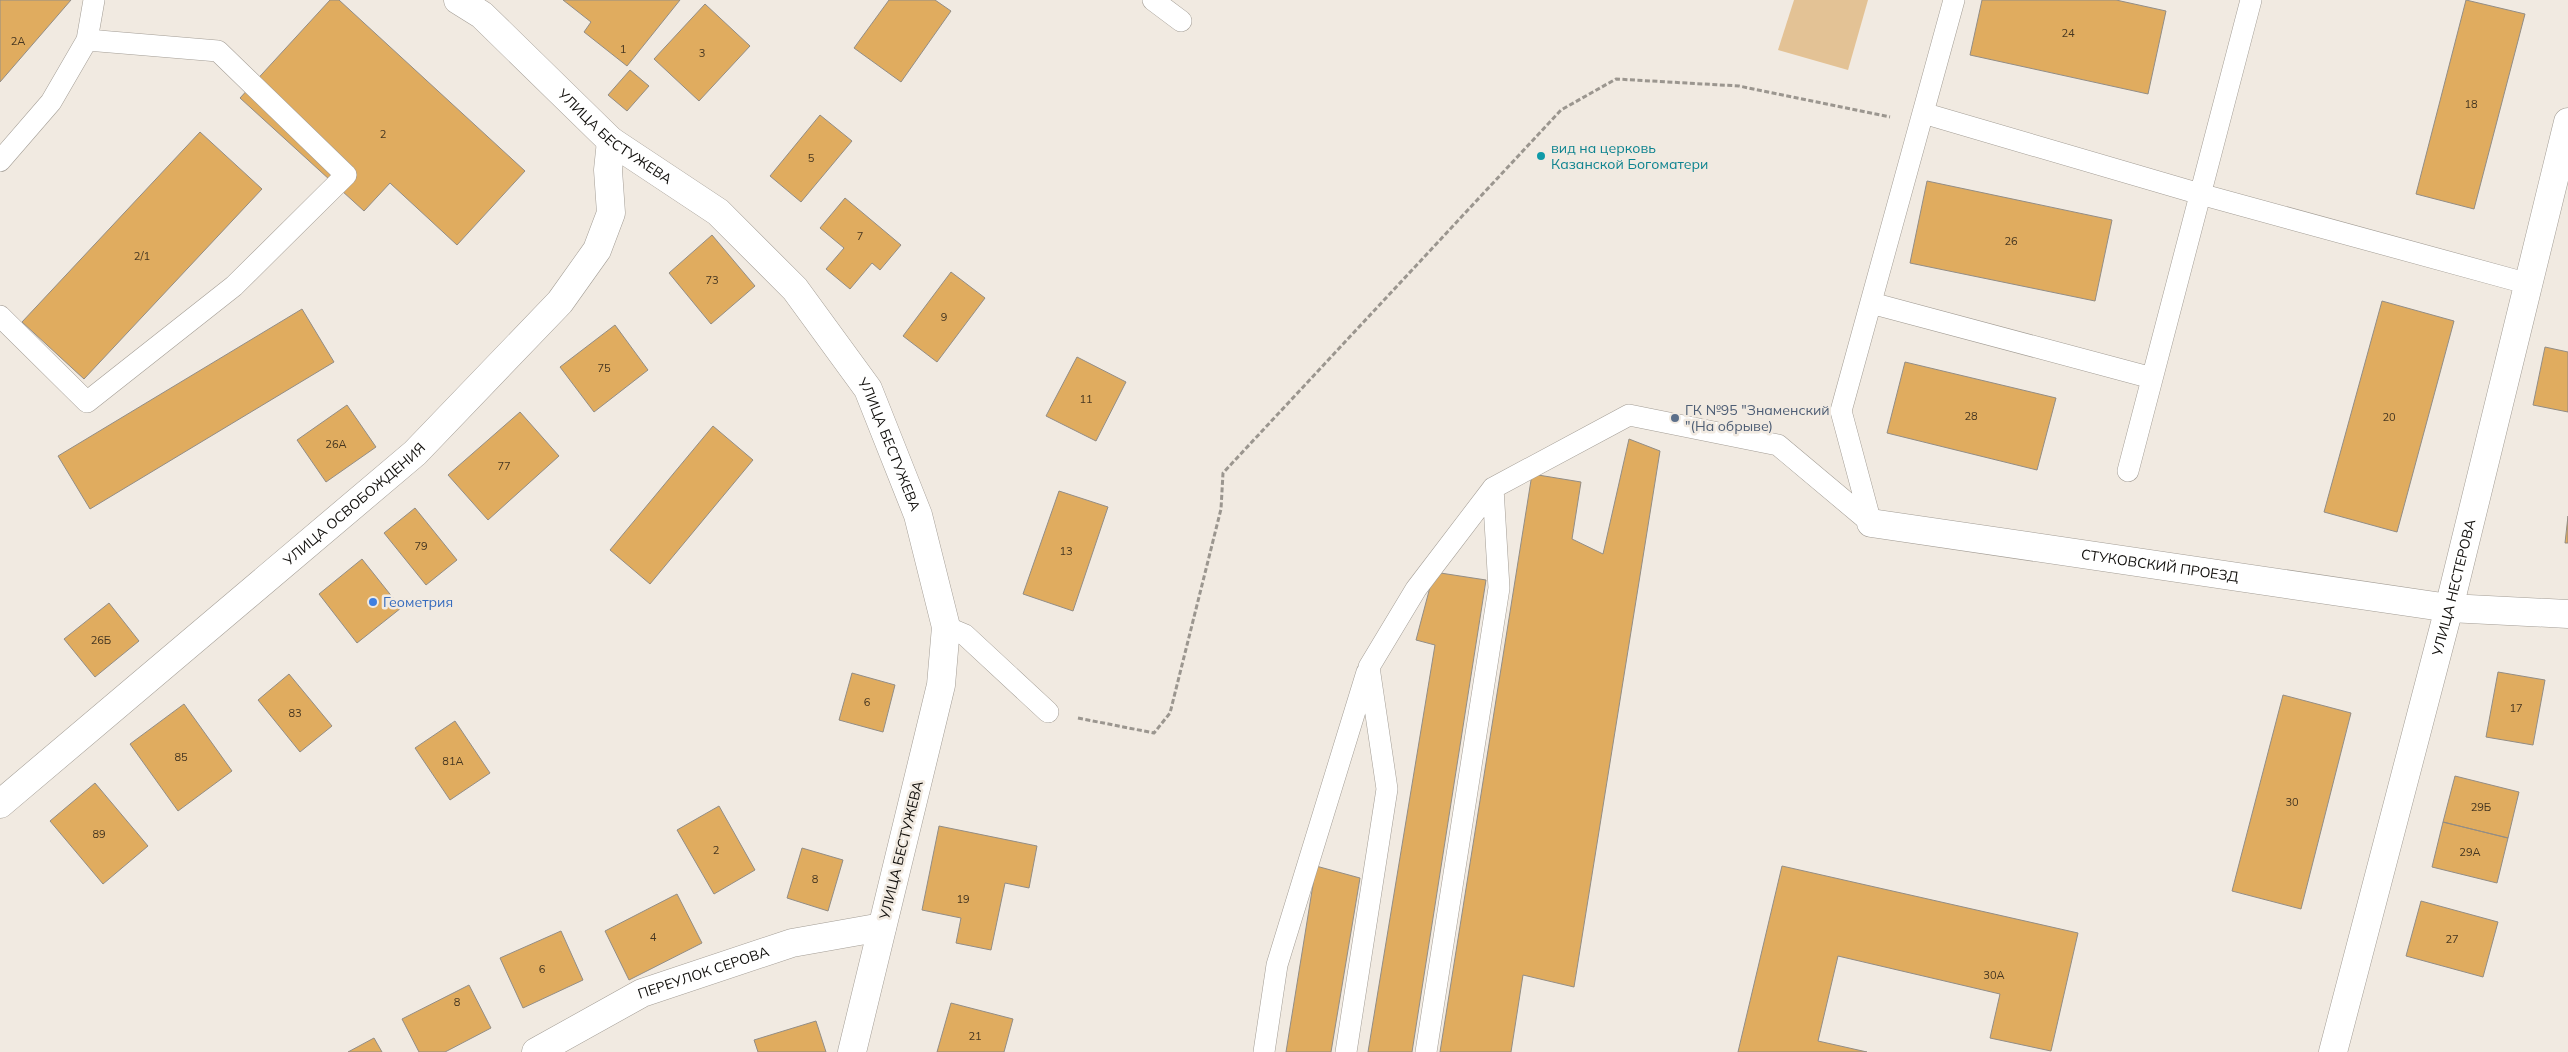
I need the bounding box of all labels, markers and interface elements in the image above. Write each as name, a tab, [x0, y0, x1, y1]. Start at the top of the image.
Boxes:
house number: 24	[2061, 26, 2075, 40]
house number: 2А	[11, 34, 25, 48]
house number: 1	[620, 42, 626, 56]
house number: 3	[699, 46, 705, 60]
street label: УЛИЦА БЕСТУЖЕВА	[553, 84, 676, 188]
house number: 18	[2464, 97, 2478, 111]
house number: 2	[380, 127, 387, 141]
place label: вид на церковь Казанской Богоматери	[1551, 139, 1708, 173]
marker: вид на церковь Казанской Богоматери	[1535, 150, 1547, 162]
house number: 5	[808, 151, 815, 165]
house number: 7	[857, 229, 863, 243]
house number: 26	[2004, 234, 2018, 248]
house number: 2/1	[134, 249, 150, 263]
house number: 73	[705, 273, 719, 287]
house number: 9	[941, 310, 947, 324]
house number: 75	[597, 361, 611, 375]
street label: УЛИЦА БЕСТУЖЕВА	[853, 373, 925, 514]
house number: 11	[1079, 392, 1093, 406]
place label: ГК №95 "Знаменский "(На обрыве)	[1685, 401, 1830, 435]
house number: 28	[1964, 409, 1978, 423]
house number: 20	[2382, 410, 2396, 424]
marker: ГК №95 "Знаменский "(На обрыве)	[1669, 412, 1681, 424]
house number: 26А	[325, 437, 347, 451]
street label: УЛИЦА ОСВОБОЖДЕНИЯ	[279, 439, 429, 570]
house number: 77	[497, 459, 511, 473]
street label: УЛИЦА НЕСТЕРОВА	[2428, 517, 2480, 659]
house number: 79	[414, 539, 428, 553]
house number: 13	[1059, 544, 1073, 558]
street label: СТУКОВСКИЙ ПРОЕЗД	[2080, 545, 2240, 586]
place label: Геометрия	[383, 593, 453, 611]
marker: Геометрия	[367, 596, 379, 608]
house number: 26Б	[91, 633, 111, 647]
house number: 6	[864, 695, 871, 709]
house number: 17	[2509, 701, 2523, 715]
house number: 83	[288, 706, 302, 720]
house number: 85	[174, 750, 188, 764]
house number: 81А	[442, 754, 464, 768]
street label: УЛИЦА БЕСТУЖЕВА	[875, 778, 927, 922]
house number: 30	[2285, 795, 2299, 809]
house number: 29Б	[2471, 800, 2491, 814]
house number: 89	[92, 827, 106, 841]
house number: 2	[713, 843, 720, 857]
house number: 29А	[2459, 845, 2481, 859]
house number: 8	[812, 872, 819, 886]
house number: 19	[956, 892, 970, 906]
house number: 4	[650, 930, 657, 944]
house number: 27	[2445, 932, 2459, 946]
street label: ПЕРЕУЛОК СЕРОВА	[635, 942, 772, 1003]
house number: 6	[539, 962, 546, 976]
house number: 30А	[1983, 968, 2005, 982]
house number: 8	[454, 995, 461, 1009]
house number: 21	[968, 1029, 982, 1043]

